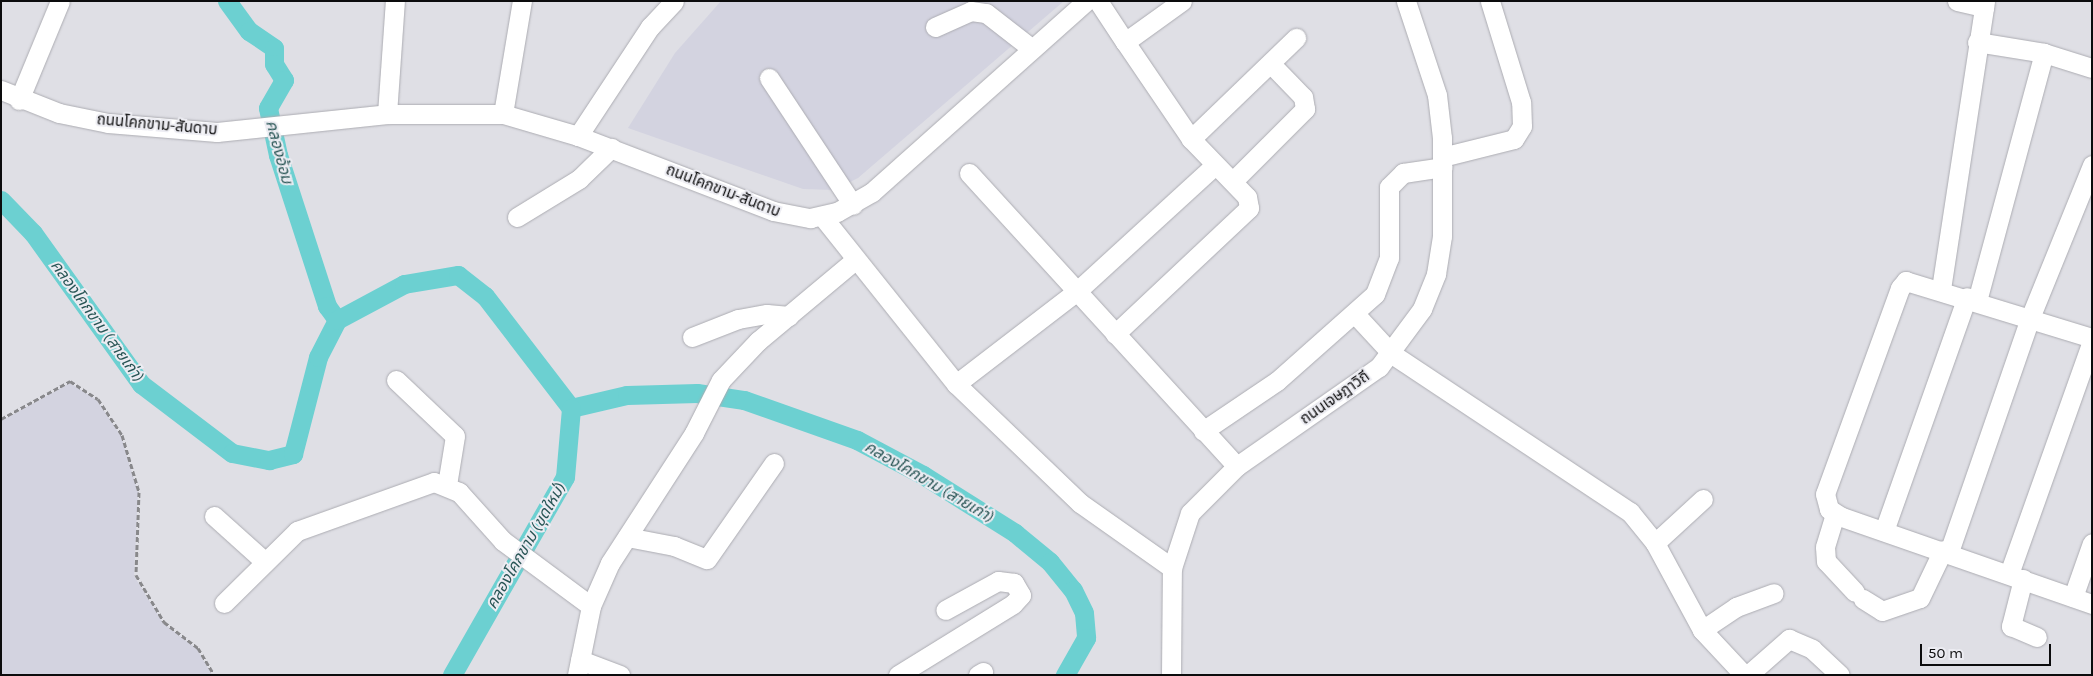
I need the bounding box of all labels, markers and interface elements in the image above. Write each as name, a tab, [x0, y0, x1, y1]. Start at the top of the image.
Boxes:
street label: ถนนโคกขาม-สันดาบ	[96, 111, 218, 139]
water label: คลองอ้อม	[261, 118, 297, 186]
street label: ถนนโคกขาม-สันดาบ	[663, 161, 783, 221]
water label: คลองโคกขาม (สายเก่า)	[46, 256, 148, 386]
street label: ถนนเจษฎาวิถี	[1297, 368, 1373, 428]
water label: คลองโคกขาม (สายเก่า)	[861, 437, 997, 527]
water label: คลองโคกขาม (ขุดใหม่)	[482, 480, 570, 612]
scale bar	[1923, 634, 2054, 666]
text: 50 m	[1928, 644, 1963, 662]

